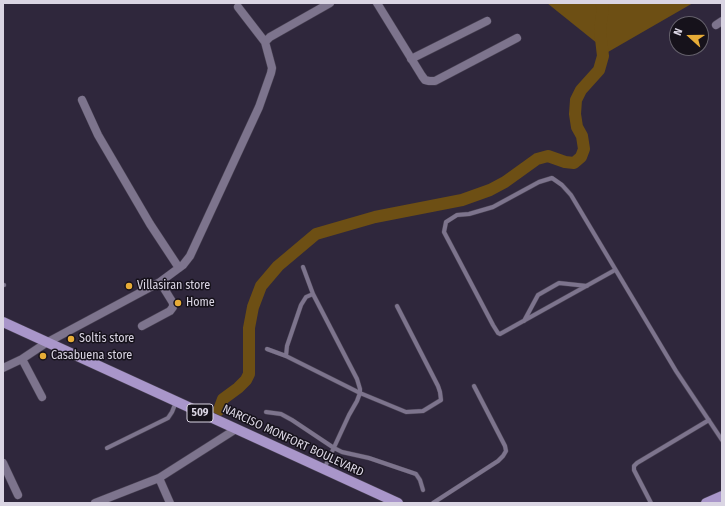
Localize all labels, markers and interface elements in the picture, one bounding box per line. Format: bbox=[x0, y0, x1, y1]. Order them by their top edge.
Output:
north arrow bbox=[669, 16, 709, 56]
text: N bbox=[671, 26, 686, 37]
place label: Villasiran store bbox=[137, 279, 210, 293]
marker: Villasiran store bbox=[124, 281, 134, 291]
place label: Home bbox=[186, 296, 215, 310]
marker: Home bbox=[173, 298, 183, 308]
place label: Soltis store bbox=[79, 332, 134, 346]
marker: Soltis store bbox=[66, 334, 76, 344]
place label: Casabuena store bbox=[51, 349, 132, 363]
marker: Casabuena store bbox=[38, 351, 48, 361]
street label: NARCISO MONFORT BOULEVARD bbox=[220, 402, 366, 480]
road number: 509 bbox=[187, 404, 213, 422]

